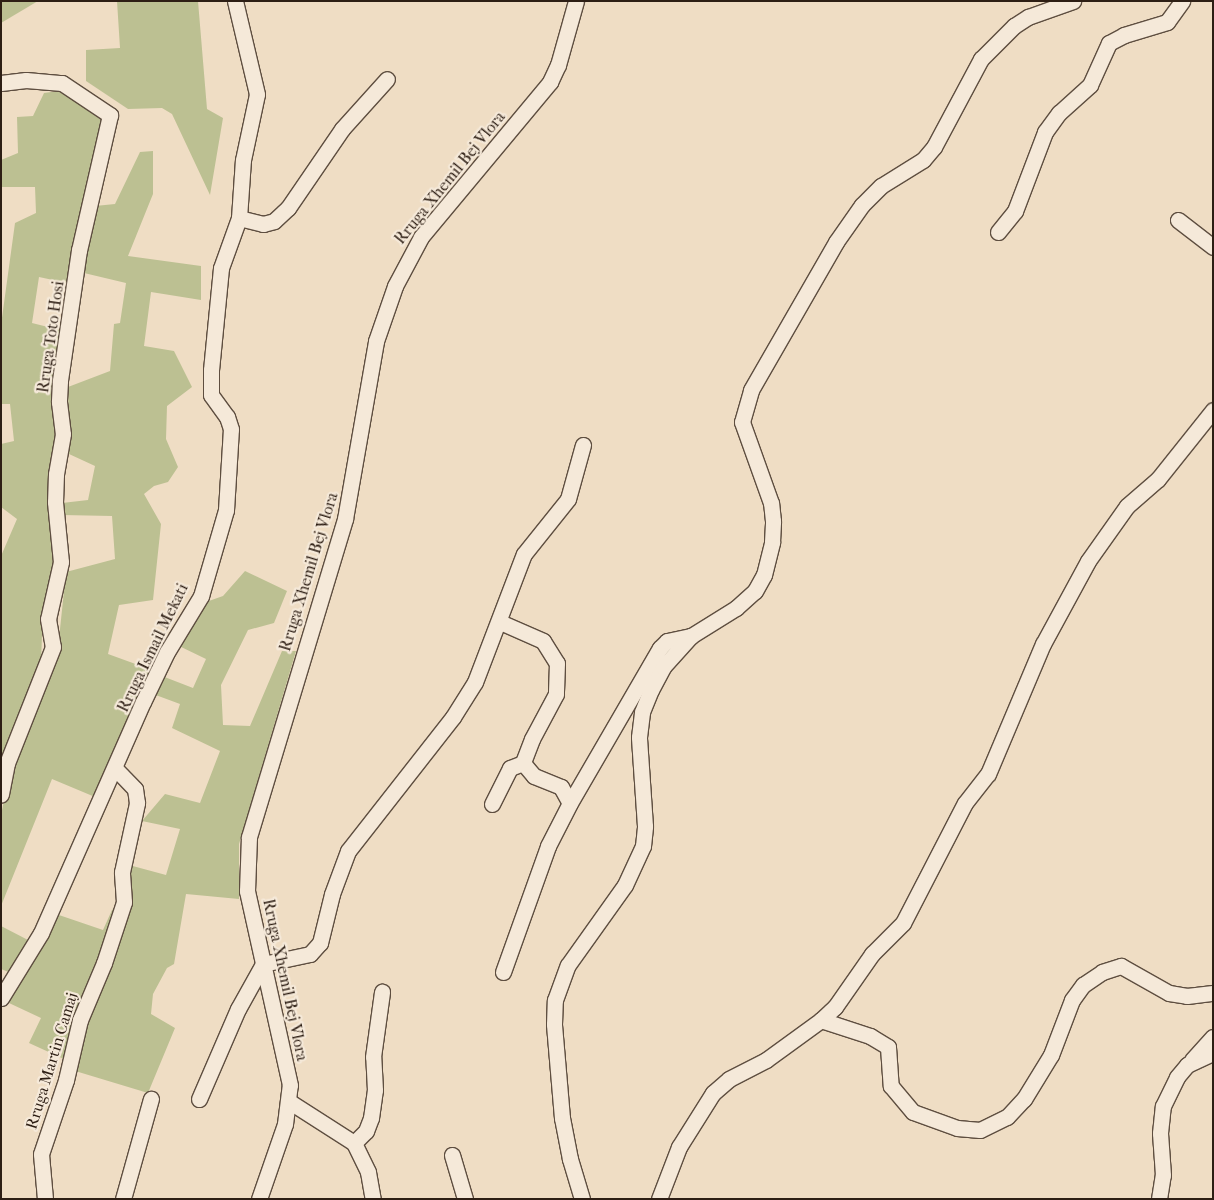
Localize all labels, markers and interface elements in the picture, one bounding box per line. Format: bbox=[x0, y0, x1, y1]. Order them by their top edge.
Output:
street label: Rruga Xhemil Bej Vlora bbox=[391, 108, 509, 248]
street label: Rruga Toto Hosi bbox=[34, 280, 68, 394]
street label: Rruga Xhemil Bej Vlora bbox=[276, 490, 342, 654]
street label: Rruga Ismail Mekati bbox=[114, 581, 192, 715]
street label: Rruga Xhemil Bej Vlora bbox=[258, 897, 312, 1063]
street label: Rruga Martin Camaj bbox=[22, 990, 82, 1132]

